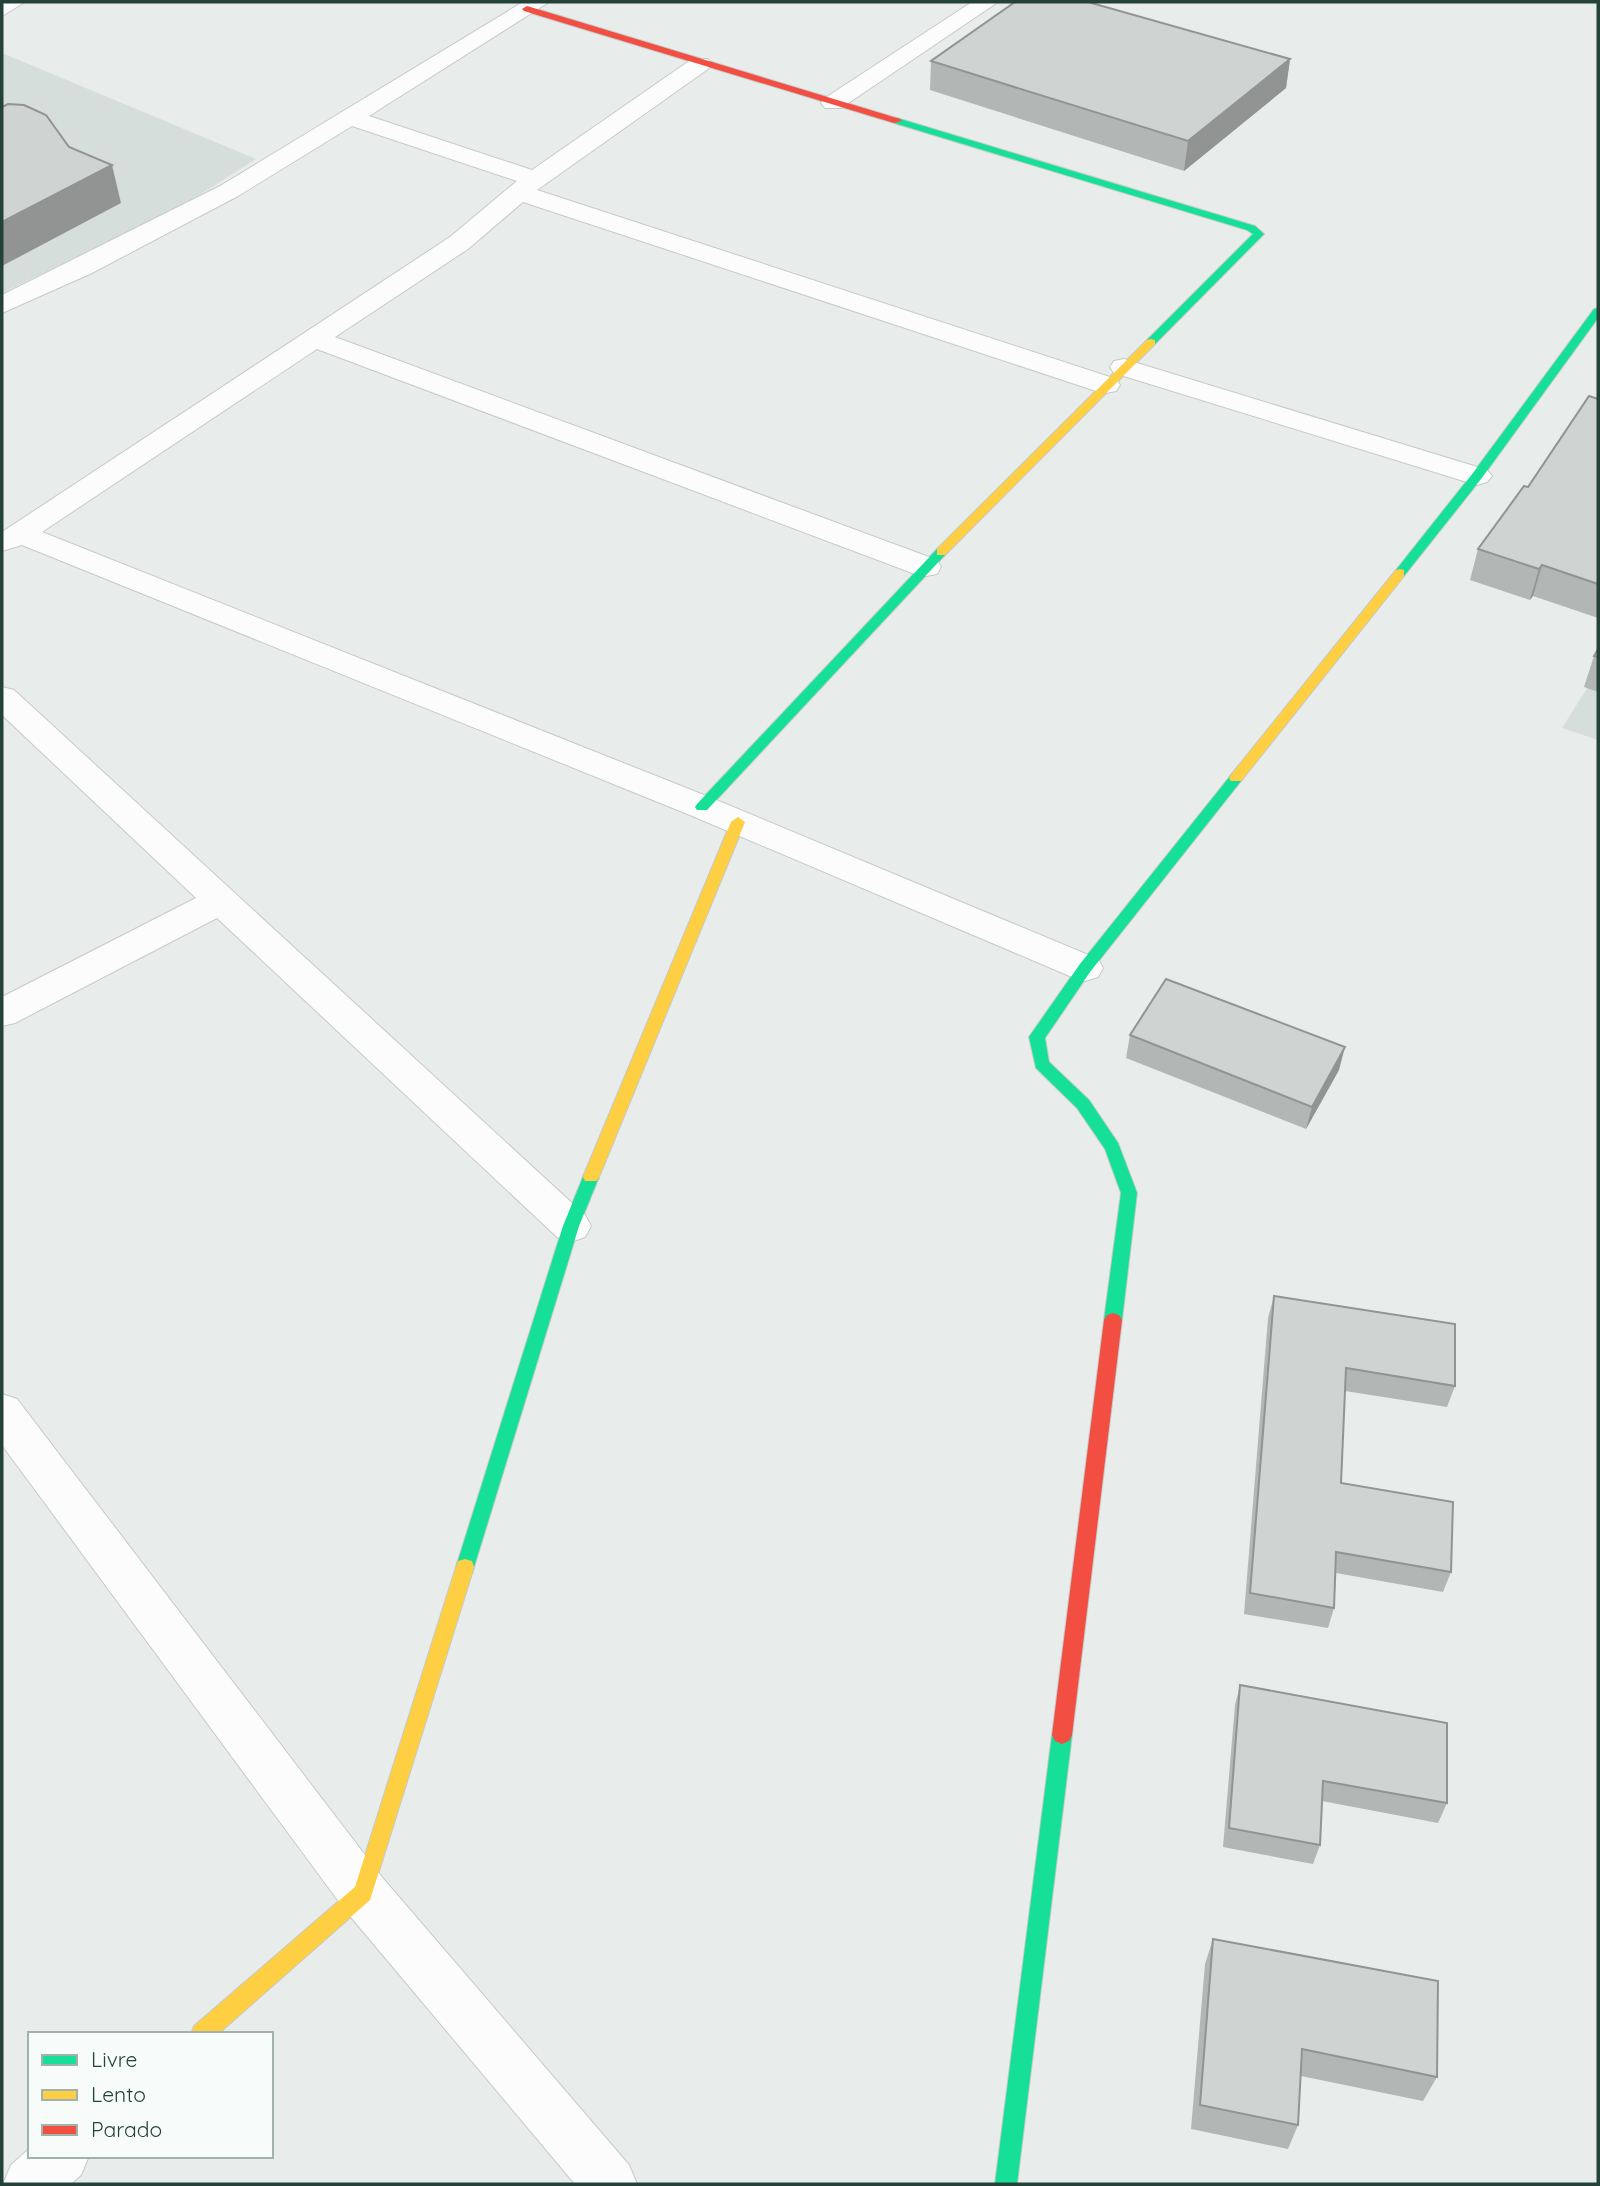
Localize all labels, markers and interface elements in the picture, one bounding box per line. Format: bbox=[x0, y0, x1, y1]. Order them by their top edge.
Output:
legend bbox=[28, 2032, 273, 2158]
text: Livre bbox=[91, 2046, 137, 2072]
text: Lento bbox=[91, 2081, 146, 2107]
text: Parado bbox=[91, 2116, 162, 2142]

